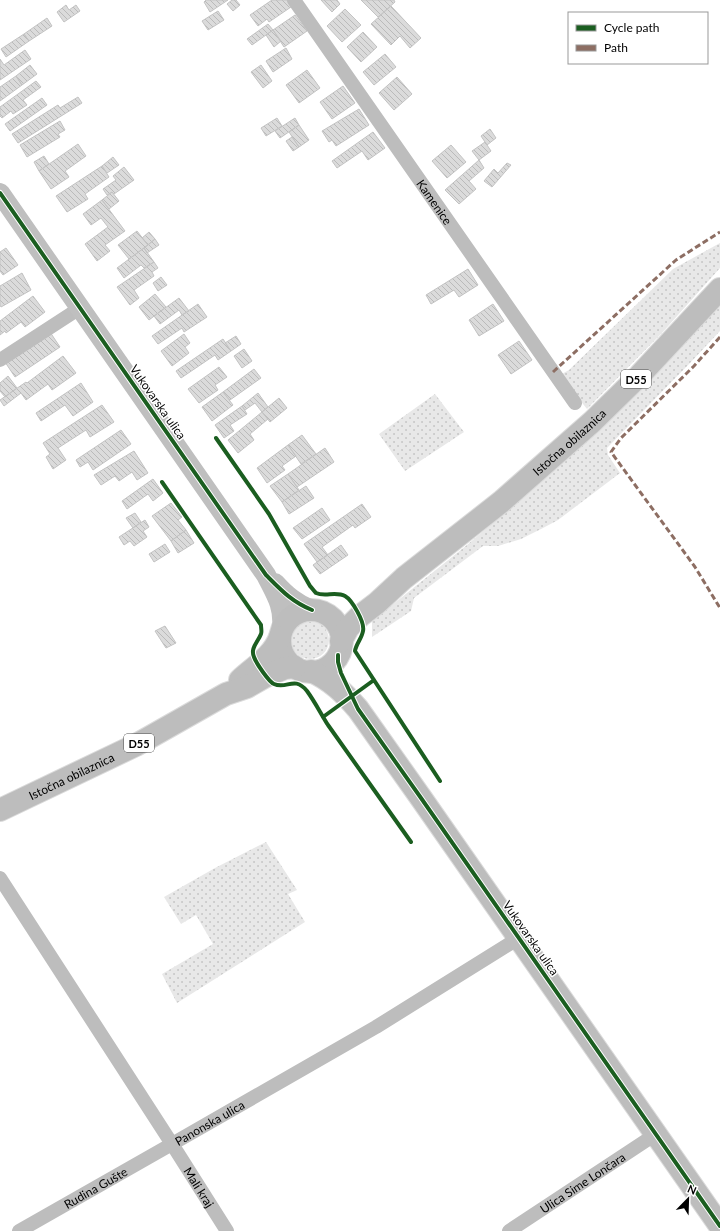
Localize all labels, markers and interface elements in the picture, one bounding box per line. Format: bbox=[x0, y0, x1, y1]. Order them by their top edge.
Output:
legend bbox=[568, 12, 708, 64]
text: Cycle path bbox=[604, 20, 659, 35]
text: Path bbox=[604, 40, 628, 55]
street label: Kamenice bbox=[414, 176, 456, 227]
street label: Vukovarska ulica bbox=[127, 362, 189, 442]
road number: D55 bbox=[621, 370, 651, 388]
street label: Istočna obilaznica bbox=[529, 405, 609, 478]
road number: D55 bbox=[124, 734, 154, 752]
street label: Istočna obilaznica bbox=[26, 749, 116, 803]
street label: Vukovarska ulica bbox=[500, 898, 562, 978]
street label: Panonska ulica bbox=[172, 1097, 247, 1148]
street label: Ulica Sime Lončara bbox=[537, 1149, 628, 1216]
street label: Rudina Gušte bbox=[61, 1164, 130, 1211]
street label: Mali kraj bbox=[181, 1164, 218, 1210]
north arrow bbox=[668, 1179, 708, 1219]
text: N bbox=[686, 1182, 699, 1197]

